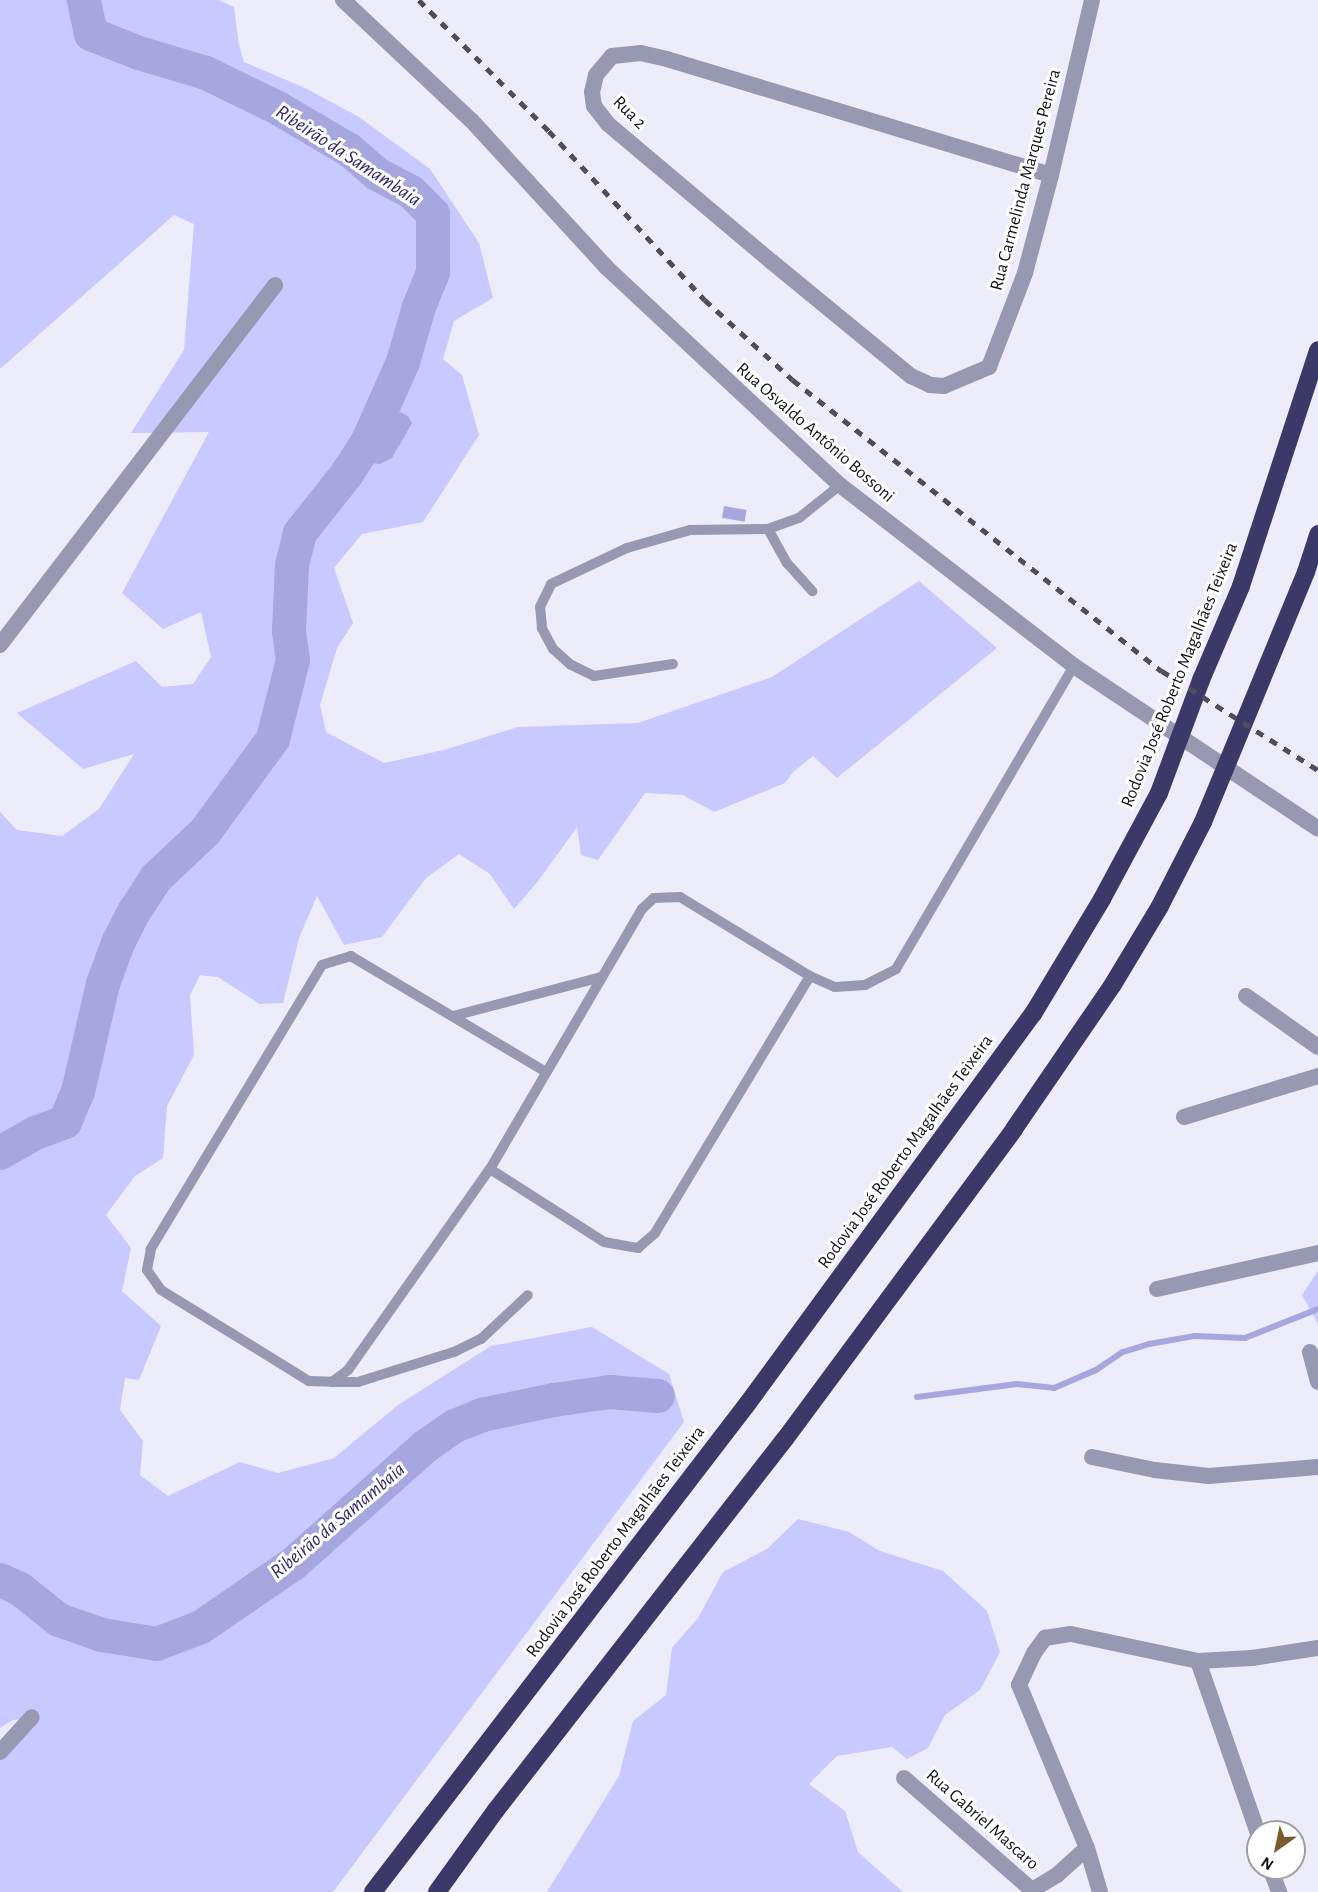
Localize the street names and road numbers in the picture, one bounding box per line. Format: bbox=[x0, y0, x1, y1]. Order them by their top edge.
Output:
street label: Rua Carmelinda Marques Pereira bbox=[986, 67, 1066, 293]
street label: Rua 2 bbox=[608, 92, 650, 134]
street label: Rua Osvaldo Antônio Bossoni bbox=[732, 358, 898, 508]
street label: Rodovia José Roberto Magalhães Teixeira bbox=[1117, 539, 1243, 811]
street label: Rodovia José Roberto Magalhães Teixeira bbox=[814, 1031, 998, 1273]
street label: Rodovia José Roberto Magalhães Teixeira bbox=[522, 1422, 710, 1662]
street label: Rua Gabriel Mascaro bbox=[921, 1765, 1043, 1875]

